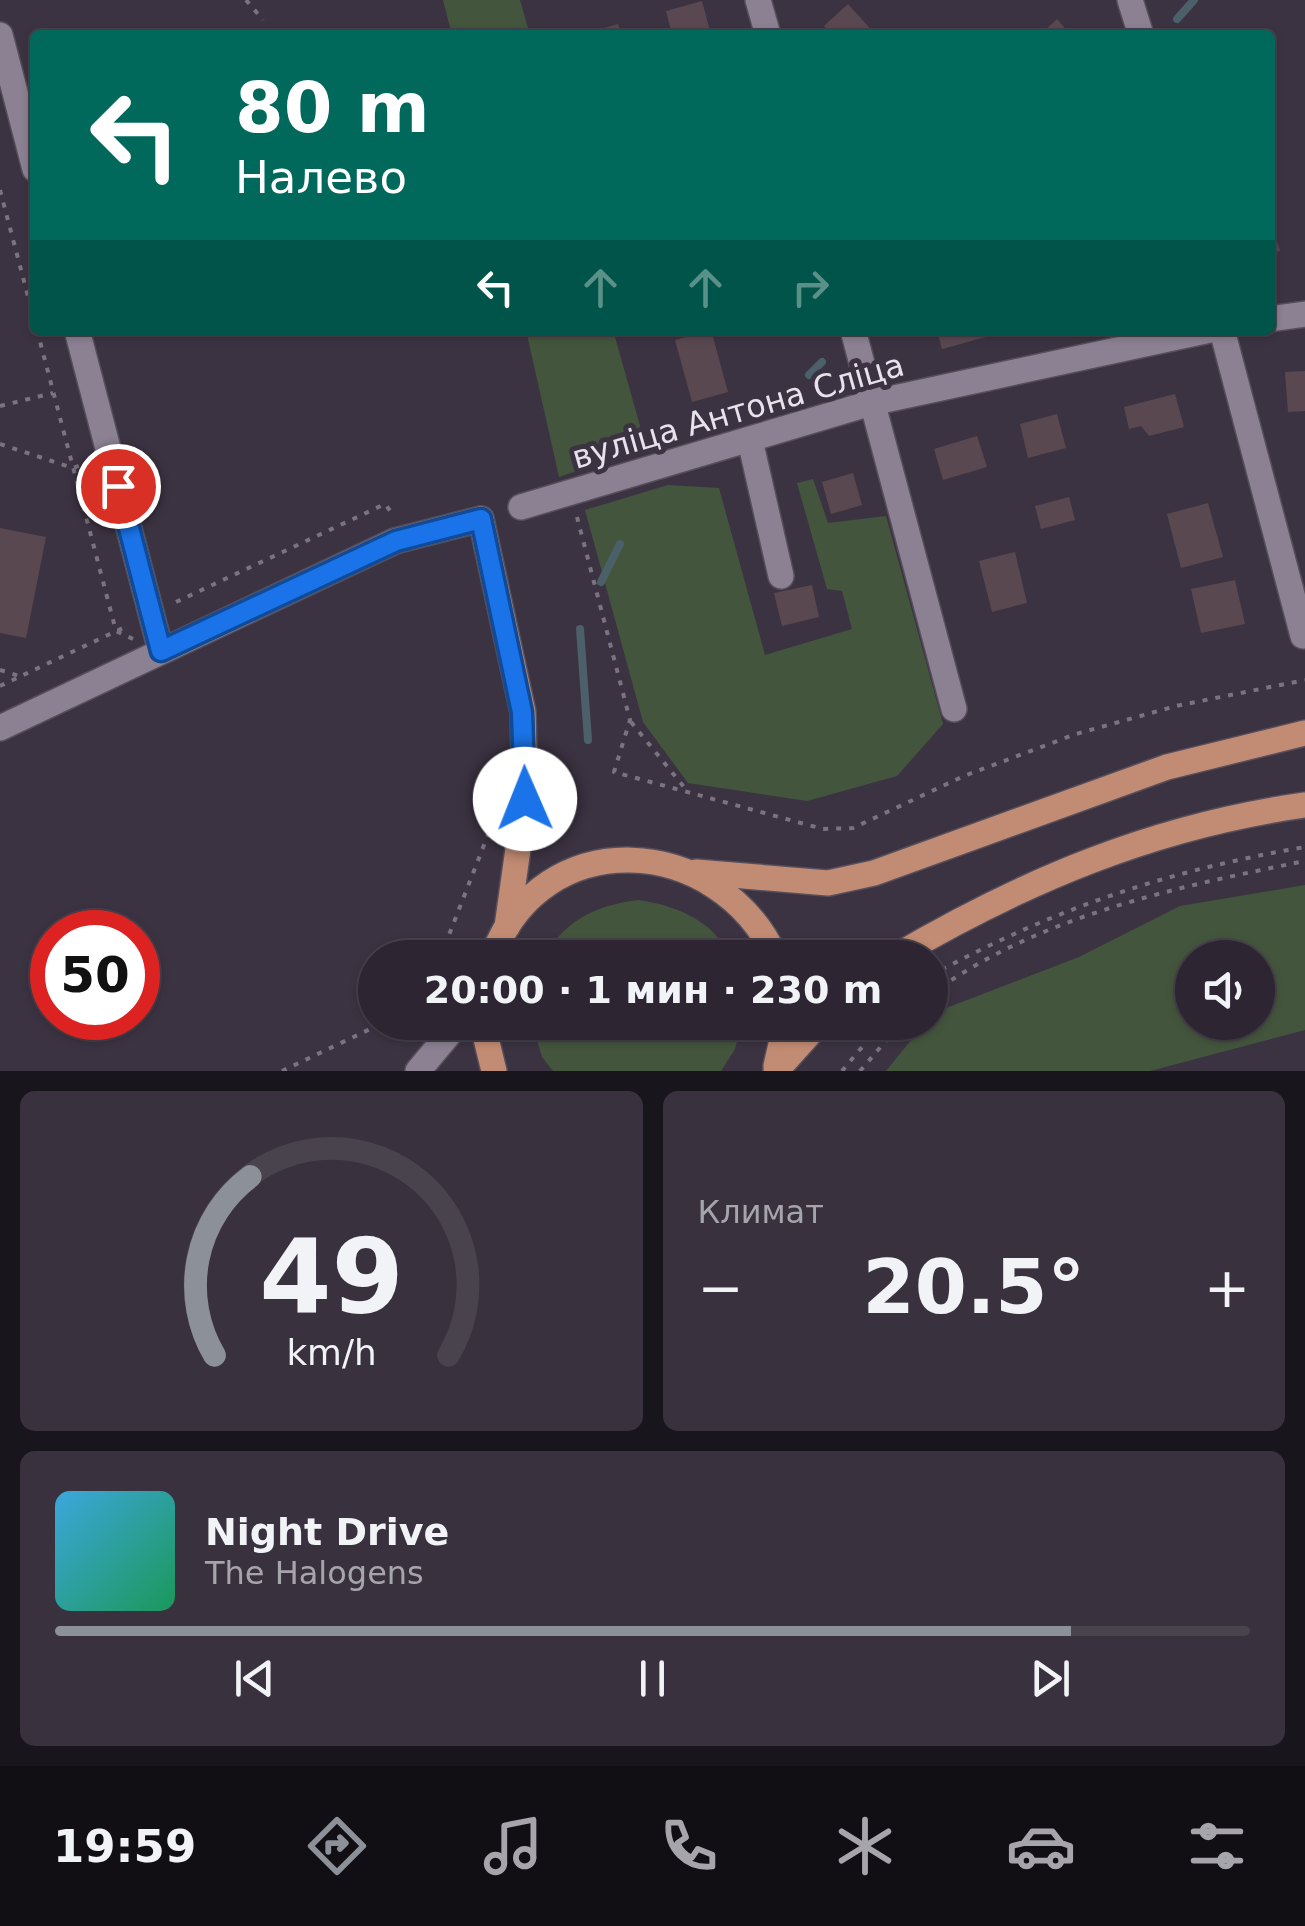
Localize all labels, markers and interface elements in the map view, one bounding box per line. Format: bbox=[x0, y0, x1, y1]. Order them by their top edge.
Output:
text: 80 m bbox=[235, 67, 430, 149]
icon: left bbox=[70, 70, 200, 200]
text: Налево bbox=[235, 151, 407, 204]
icon: left bbox=[468, 260, 523, 315]
icon: ahead bbox=[573, 260, 628, 315]
icon: ahead bbox=[678, 260, 733, 315]
icon: right bbox=[783, 260, 838, 315]
street label: вуліца Антона Сліца bbox=[568, 345, 908, 477]
pin bbox=[76, 444, 161, 529]
icon: arrive bbox=[91, 459, 146, 514]
position arrow bbox=[473, 747, 577, 851]
speed limit sign: 50 bbox=[30, 910, 160, 1040]
map controls bbox=[1175, 940, 1275, 1040]
button: sound bbox=[1175, 940, 1275, 1040]
text: 20:00 · 1 мин · 230 m bbox=[424, 968, 882, 1012]
text: Климат bbox=[698, 1193, 824, 1231]
text: 49 bbox=[259, 1216, 404, 1338]
text: 20.5° bbox=[862, 1243, 1085, 1331]
text: − bbox=[698, 1256, 744, 1320]
text: + bbox=[1204, 1256, 1250, 1320]
text: km/h bbox=[286, 1332, 376, 1373]
text: Night Drive bbox=[205, 1510, 449, 1554]
text: The Halogens bbox=[205, 1554, 424, 1592]
icon: previous bbox=[227, 1651, 282, 1706]
icon: pause bbox=[625, 1651, 680, 1706]
icon: next bbox=[1023, 1651, 1078, 1706]
icon: directions bbox=[302, 1811, 372, 1881]
icon: music bbox=[478, 1811, 548, 1881]
icon: phone bbox=[654, 1811, 724, 1881]
icon: climate bbox=[830, 1811, 900, 1881]
icon: car bbox=[1006, 1811, 1076, 1881]
icon: filters bbox=[1182, 1811, 1252, 1881]
text: 19:59 bbox=[53, 1820, 196, 1873]

